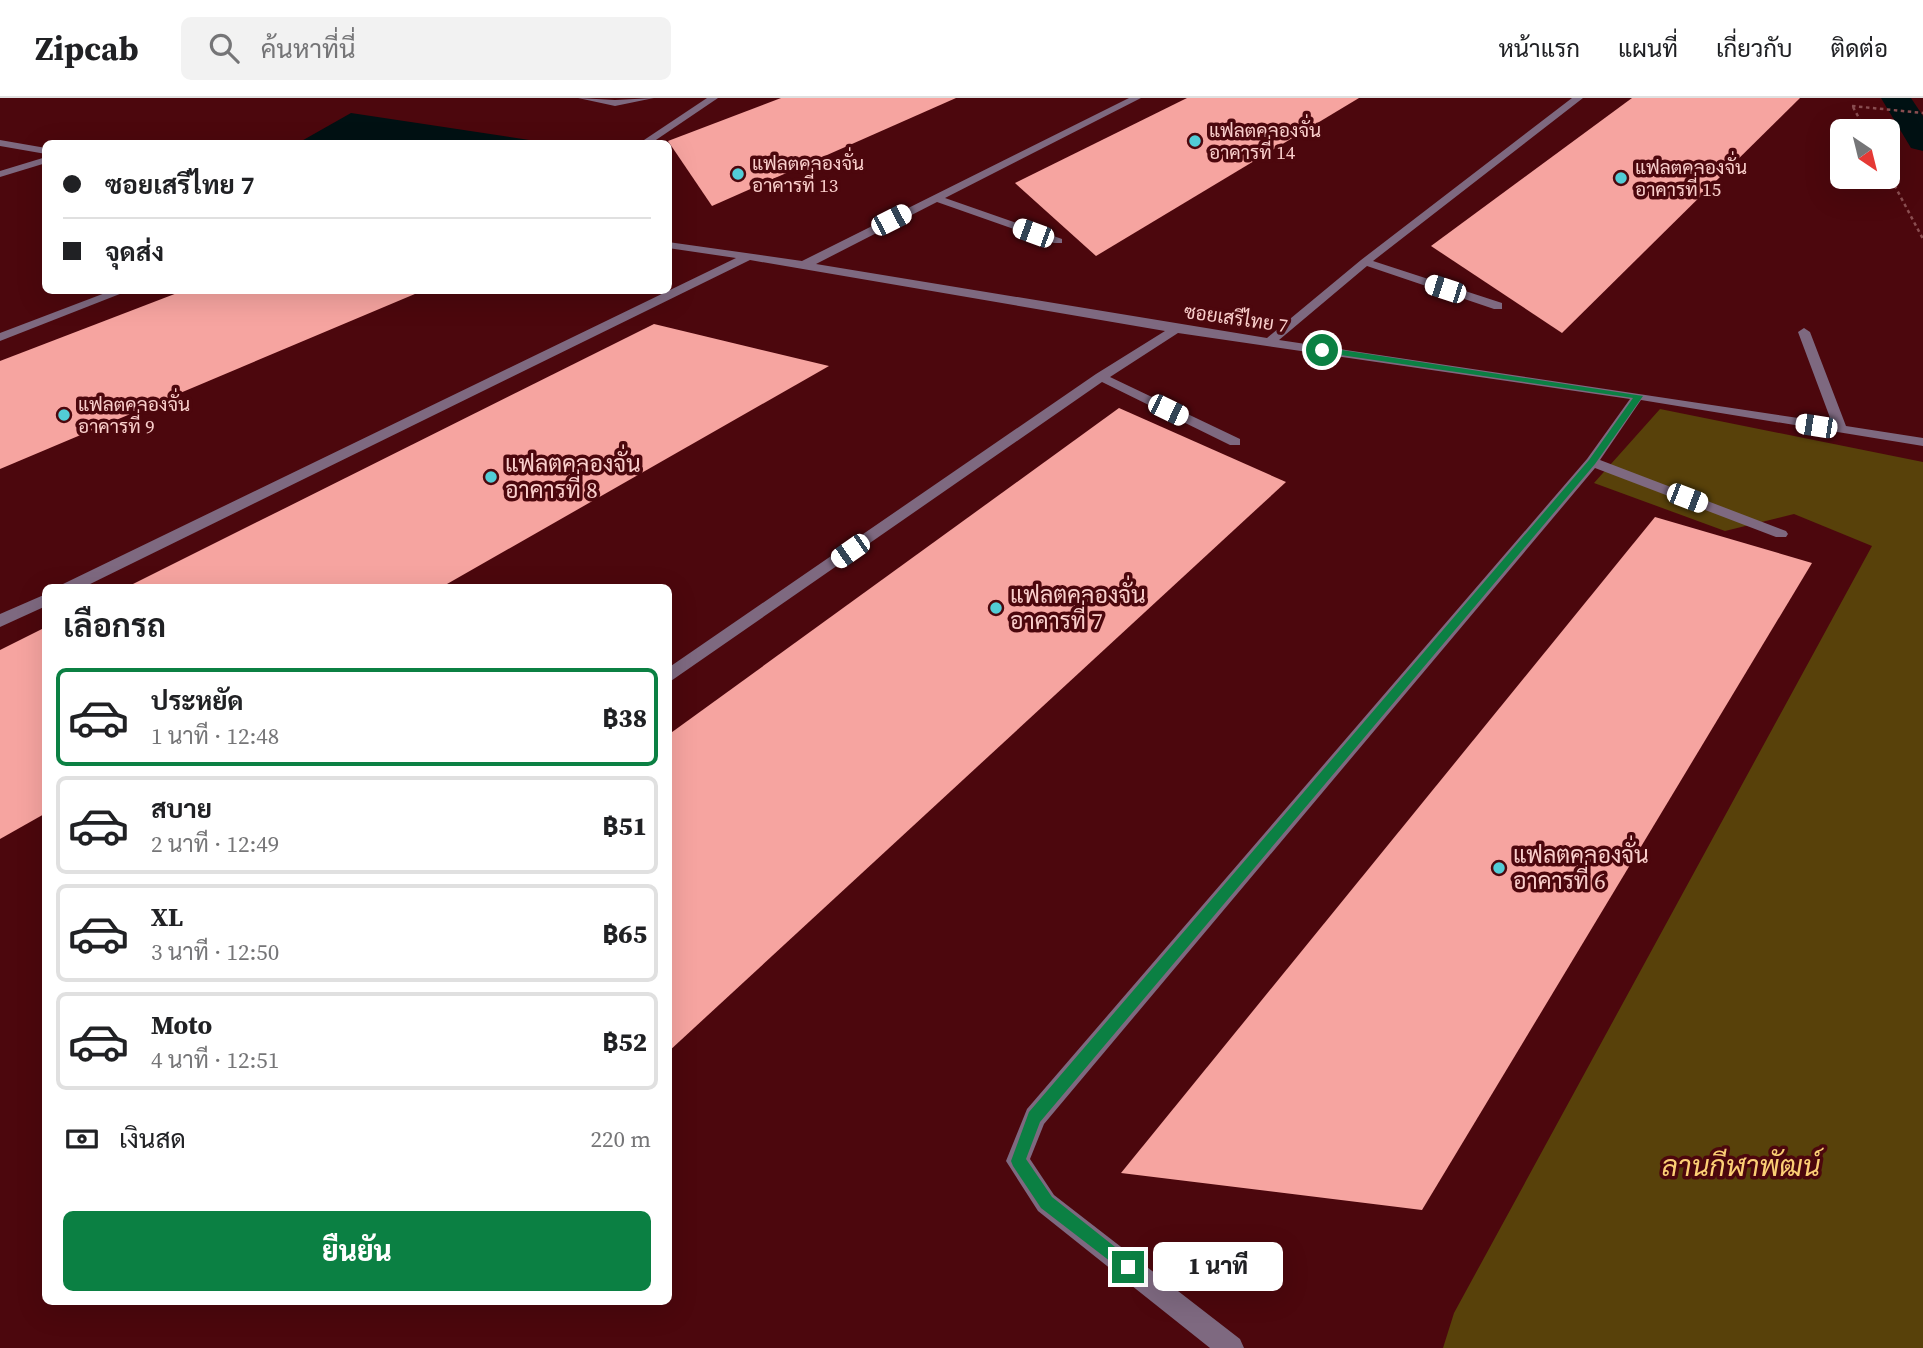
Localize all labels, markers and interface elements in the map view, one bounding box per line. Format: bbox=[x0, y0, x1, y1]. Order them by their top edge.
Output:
search box bbox=[181, 17, 671, 80]
text: Zipcab bbox=[35, 26, 139, 71]
icon: search bbox=[205, 29, 243, 67]
text: ค้นหาที่นี่ bbox=[261, 31, 356, 67]
text: หน้าแรก bbox=[1499, 32, 1580, 65]
text: แผนที่ bbox=[1618, 32, 1678, 65]
text: เกี่ยวกับ bbox=[1716, 32, 1793, 65]
text: ติดต่อ bbox=[1831, 32, 1888, 65]
place label: แฟลตคลองจั่น อาคารที่ 14 bbox=[1209, 114, 1321, 165]
north arrow bbox=[1830, 119, 1900, 189]
map controls bbox=[1830, 119, 1900, 189]
marker: แฟลตคลองจั่น อาคารที่ 14 bbox=[1187, 133, 1203, 149]
place label: แฟลตคลองจั่น อาคารที่ 13 bbox=[752, 147, 864, 198]
place label: แฟลตคลองจั่น อาคารที่ 15 bbox=[1635, 151, 1747, 202]
marker: แฟลตคลองจั่น อาคารที่ 13 bbox=[730, 166, 746, 182]
text: ซอยเสรีไทย 7 bbox=[105, 167, 254, 203]
marker: แฟลตคลองจั่น อาคารที่ 15 bbox=[1613, 170, 1629, 186]
car bbox=[868, 201, 915, 239]
car bbox=[1010, 216, 1057, 250]
text: จุดส่ง bbox=[105, 234, 164, 270]
car bbox=[1422, 273, 1469, 305]
street label: ซอยเสรีไทย 7 bbox=[1182, 298, 1290, 338]
route start bbox=[1306, 334, 1338, 366]
place label: แฟลตคลองจั่น อาคารที่ 9 bbox=[78, 388, 190, 439]
car bbox=[1145, 391, 1192, 429]
marker: แฟลตคลองจั่น อาคารที่ 9 bbox=[56, 407, 72, 423]
car bbox=[1794, 412, 1839, 440]
place label: แฟลตคลองจั่น อาคารที่ 8 bbox=[505, 444, 641, 506]
marker: แฟลตคลองจั่น อาคารที่ 8 bbox=[483, 469, 499, 485]
car bbox=[1664, 481, 1711, 515]
car bbox=[827, 530, 874, 572]
place label: แฟลตคลองจั่น อาคารที่ 7 bbox=[1010, 575, 1146, 637]
marker: แฟลตคลองจั่น อาคารที่ 7 bbox=[988, 600, 1004, 616]
text: เลือกรถ bbox=[63, 604, 166, 648]
text: ประหยัด bbox=[151, 683, 244, 719]
icon: car bbox=[67, 686, 130, 749]
text: ฿38 bbox=[603, 700, 647, 736]
text: 1 นาที · 12:48 bbox=[151, 720, 279, 752]
text: สบาย bbox=[151, 791, 212, 827]
icon: car bbox=[67, 794, 130, 857]
text: ฿51 bbox=[603, 808, 647, 844]
text: 2 นาที · 12:49 bbox=[151, 828, 279, 860]
place label: แฟลตคลองจั่น อาคารที่ 6 bbox=[1513, 835, 1649, 897]
marker: แฟลตคลองจั่น อาคารที่ 6 bbox=[1491, 860, 1507, 876]
text: XL bbox=[151, 899, 183, 935]
icon: car bbox=[67, 902, 130, 965]
text: ฿65 bbox=[603, 916, 647, 952]
text: 3 นาที · 12:50 bbox=[151, 936, 279, 968]
text: Moto bbox=[151, 1007, 212, 1043]
icon: car bbox=[67, 1010, 130, 1073]
text: ฿52 bbox=[603, 1024, 647, 1060]
text: 4 นาที · 12:51 bbox=[151, 1044, 279, 1076]
icon: cash bbox=[63, 1120, 101, 1158]
text: เงินสด bbox=[119, 1121, 186, 1157]
text: 220 m bbox=[590, 1123, 651, 1155]
park label: ลานกีฬาพัฒน์ bbox=[1662, 1147, 1824, 1185]
button: ยืนยัน bbox=[63, 1211, 651, 1291]
callout: 1 นาที bbox=[1152, 1242, 1282, 1292]
text: 1 นาที bbox=[1188, 1250, 1248, 1282]
route end bbox=[1112, 1251, 1144, 1283]

